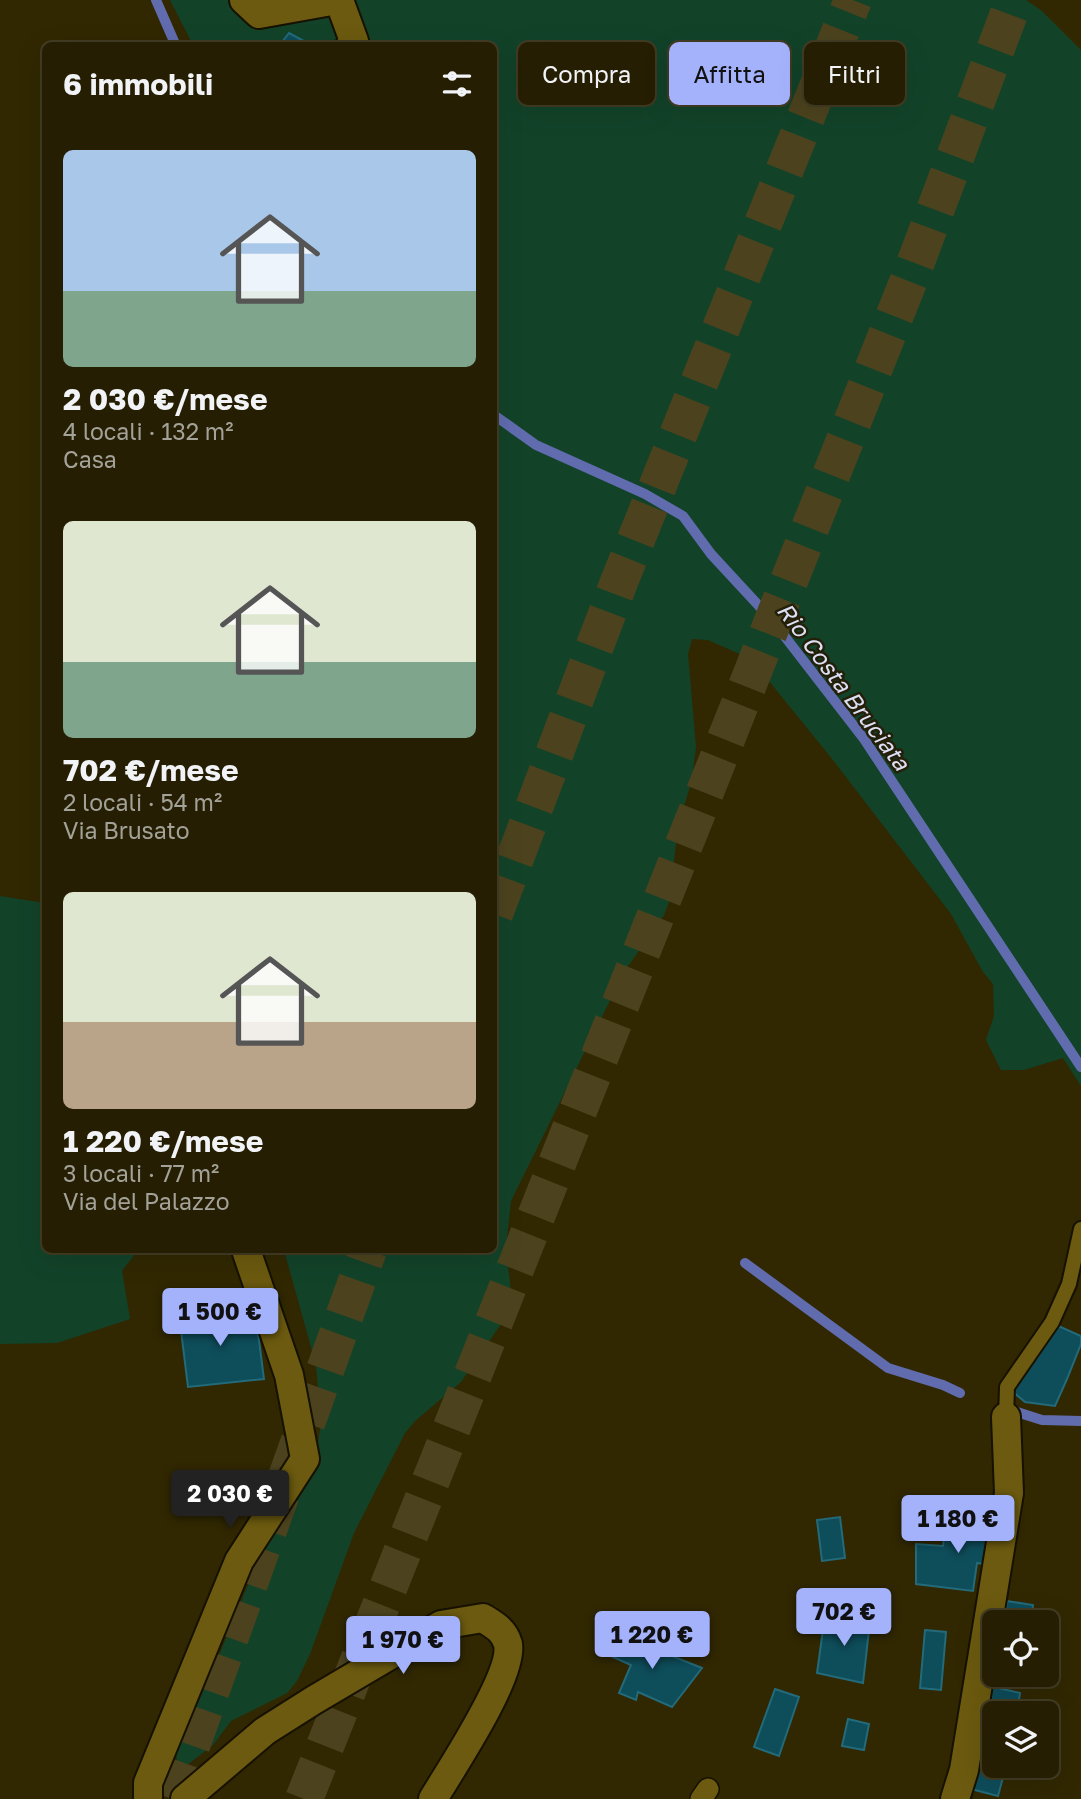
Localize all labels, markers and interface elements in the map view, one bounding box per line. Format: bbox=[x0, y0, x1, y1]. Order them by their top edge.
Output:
chip: Compra bbox=[518, 42, 655, 105]
chip: Affitta bbox=[669, 42, 790, 105]
chip: Filtri bbox=[804, 42, 905, 105]
icon: filters bbox=[438, 65, 476, 103]
text: 6 immobili bbox=[63, 66, 213, 102]
icon: home bbox=[207, 196, 333, 322]
text: 2 030 €/mese bbox=[63, 381, 268, 417]
text: 4 locali · 132 m² bbox=[63, 417, 234, 445]
text: Casa bbox=[63, 445, 117, 473]
icon: home bbox=[207, 567, 333, 693]
water label: Rio Costa Bruciata bbox=[772, 597, 917, 776]
text: 702 €/mese bbox=[63, 752, 239, 788]
text: 2 locali · 54 m² bbox=[63, 788, 222, 816]
text: Via Brusato bbox=[63, 816, 190, 844]
icon: home bbox=[207, 938, 333, 1064]
text: 1 220 €/mese bbox=[63, 1123, 264, 1159]
text: 3 locali · 77 m² bbox=[63, 1159, 219, 1187]
text: Via del Palazzo bbox=[63, 1187, 230, 1215]
pin: 1 500 € bbox=[155, 1288, 285, 1348]
text: 1 500 € bbox=[178, 1297, 262, 1325]
pin: 2 030 € bbox=[165, 1470, 295, 1530]
text: 2 030 € bbox=[187, 1479, 273, 1507]
pin: 1 180 € bbox=[893, 1496, 1023, 1555]
text: 1 180 € bbox=[917, 1504, 999, 1532]
pin: 702 € bbox=[795, 1588, 893, 1648]
text: 702 € bbox=[812, 1597, 876, 1625]
map controls bbox=[982, 1610, 1059, 1778]
button: locate bbox=[982, 1610, 1059, 1687]
pin: 1 220 € bbox=[587, 1612, 717, 1671]
pin: 1 970 € bbox=[338, 1616, 468, 1676]
text: 1 220 € bbox=[611, 1620, 693, 1648]
text: 1 970 € bbox=[362, 1625, 444, 1653]
button: layers bbox=[982, 1701, 1059, 1778]

